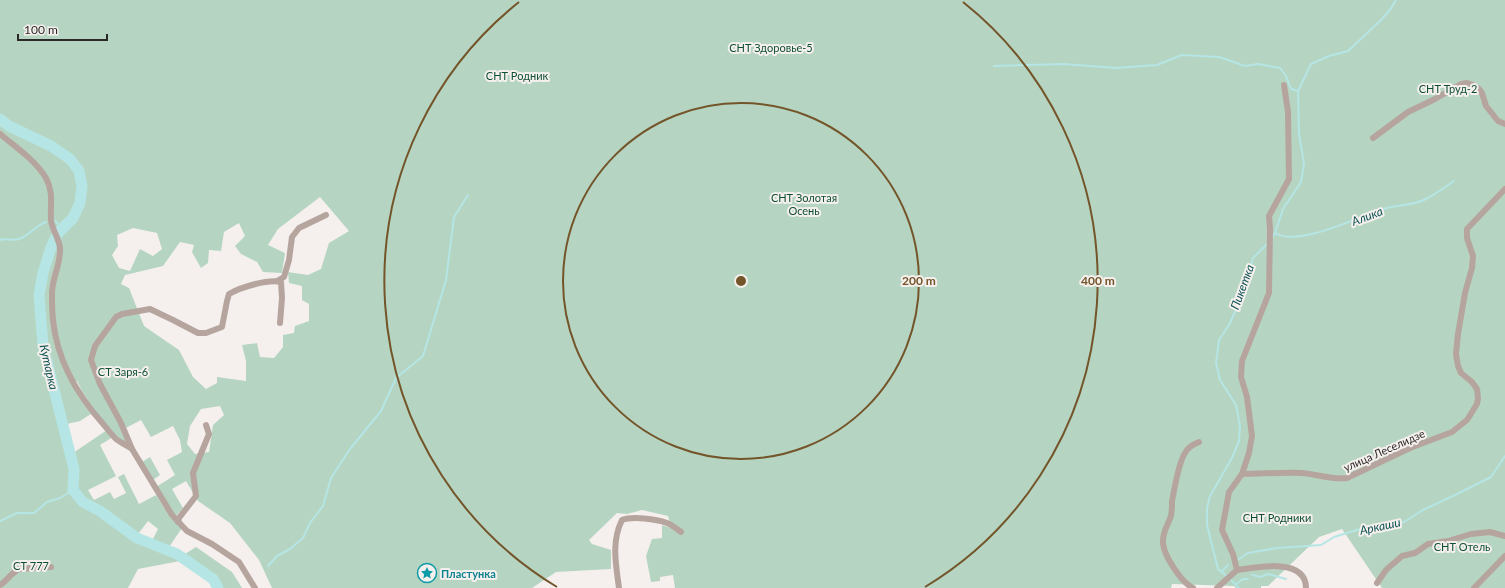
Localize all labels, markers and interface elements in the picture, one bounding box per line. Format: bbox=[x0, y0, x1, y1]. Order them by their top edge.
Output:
scale bar bbox=[18, 16, 107, 42]
text: 100 m bbox=[24, 22, 58, 37]
park label: СНТ Здоровье-5 bbox=[729, 41, 813, 54]
park label: СНТ Родник bbox=[486, 69, 549, 82]
park label: СНТ Труд-2 bbox=[1419, 82, 1477, 95]
park label: СНТ Золотая Осень bbox=[771, 191, 837, 217]
water label: Алика bbox=[1348, 203, 1385, 229]
water label: Пикетка bbox=[1227, 262, 1257, 312]
text: 200 m bbox=[902, 273, 936, 288]
text: 400 m bbox=[1081, 273, 1115, 288]
centre of rings bbox=[734, 274, 748, 288]
water label: Кутарка bbox=[36, 343, 62, 391]
park label: СТ Заря-6 bbox=[98, 365, 148, 378]
street label: улица Леселидзе bbox=[1341, 426, 1427, 474]
park label: СНТ Родники bbox=[1243, 511, 1311, 524]
water label: Аркаши bbox=[1357, 514, 1402, 538]
park label: СНТ Отель bbox=[1434, 540, 1490, 553]
park label: СТ 777 bbox=[13, 559, 49, 572]
place icon: Пластунка bbox=[416, 562, 438, 584]
place label: Пластунка bbox=[441, 567, 496, 580]

